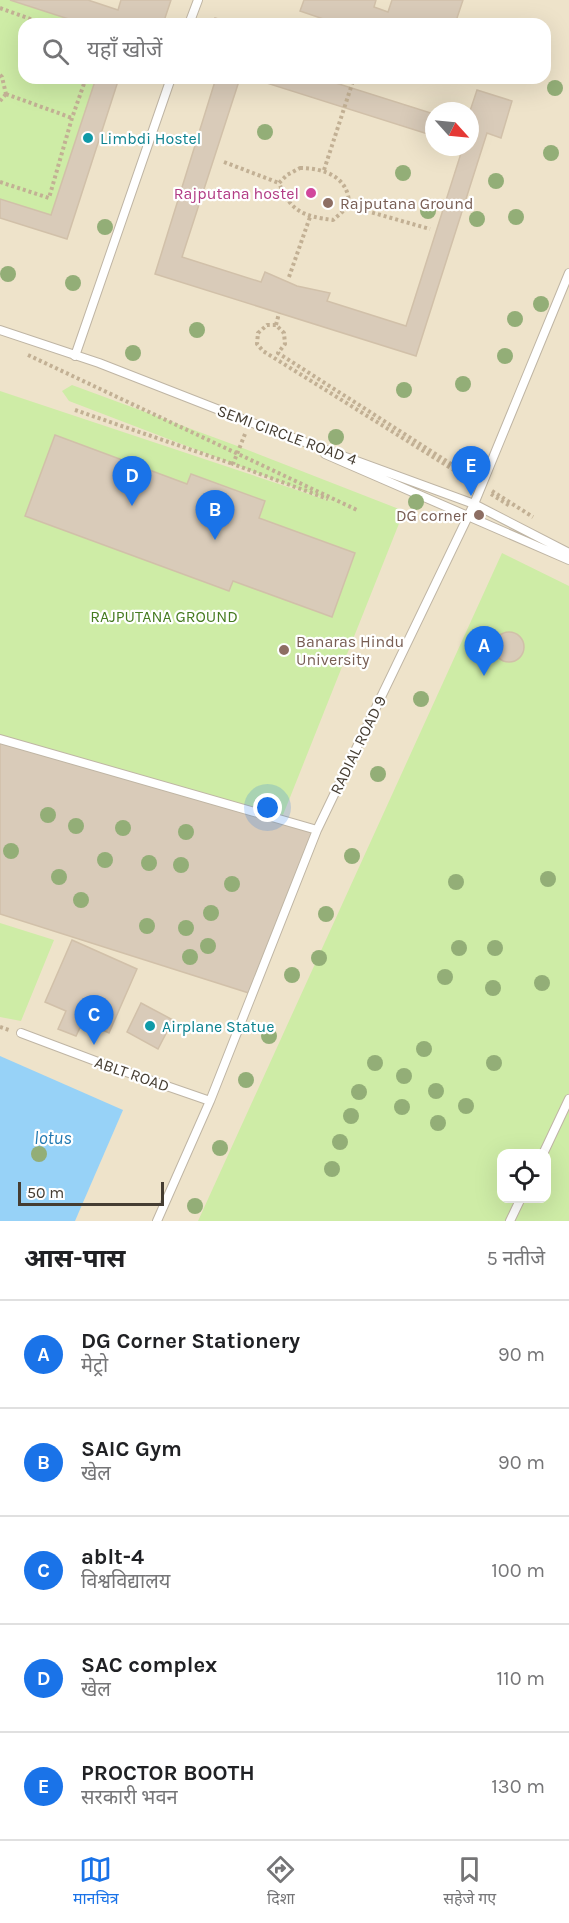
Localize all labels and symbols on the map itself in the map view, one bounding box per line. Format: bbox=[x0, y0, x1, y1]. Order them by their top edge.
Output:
north arrow bbox=[425, 102, 479, 156]
place label: Limbdi Hostel bbox=[100, 129, 201, 148]
marker: Limbdi Hostel bbox=[81, 131, 95, 145]
place label: Rajputana hostel bbox=[174, 184, 299, 203]
marker: Rajputana hostel bbox=[304, 186, 318, 200]
place label: Rajputana Ground bbox=[340, 194, 473, 213]
marker: Rajputana Ground bbox=[321, 196, 335, 210]
street label: SEMI CIRCLE ROAD 4 bbox=[215, 401, 360, 469]
pin: E bbox=[452, 446, 490, 496]
pin: D bbox=[112, 456, 152, 506]
pin: B bbox=[196, 490, 234, 540]
place label: DG corner bbox=[396, 506, 467, 525]
marker: DG corner bbox=[472, 508, 486, 522]
park label: RAJPUTANA GROUND bbox=[90, 607, 238, 626]
pin: A bbox=[464, 626, 504, 676]
place label: Banaras Hindu University bbox=[296, 632, 404, 669]
marker: Banaras Hindu University bbox=[277, 643, 291, 657]
street label: RADIAL ROAD 9 bbox=[326, 693, 390, 797]
your location bbox=[253, 793, 282, 822]
pin: C bbox=[74, 996, 113, 1045]
place label: Airplane Statue bbox=[162, 1017, 274, 1036]
marker: Airplane Statue bbox=[143, 1019, 157, 1033]
street label: ABLT ROAD bbox=[92, 1052, 172, 1096]
water label: lotus bbox=[34, 1127, 72, 1149]
scale bar bbox=[18, 1179, 164, 1206]

